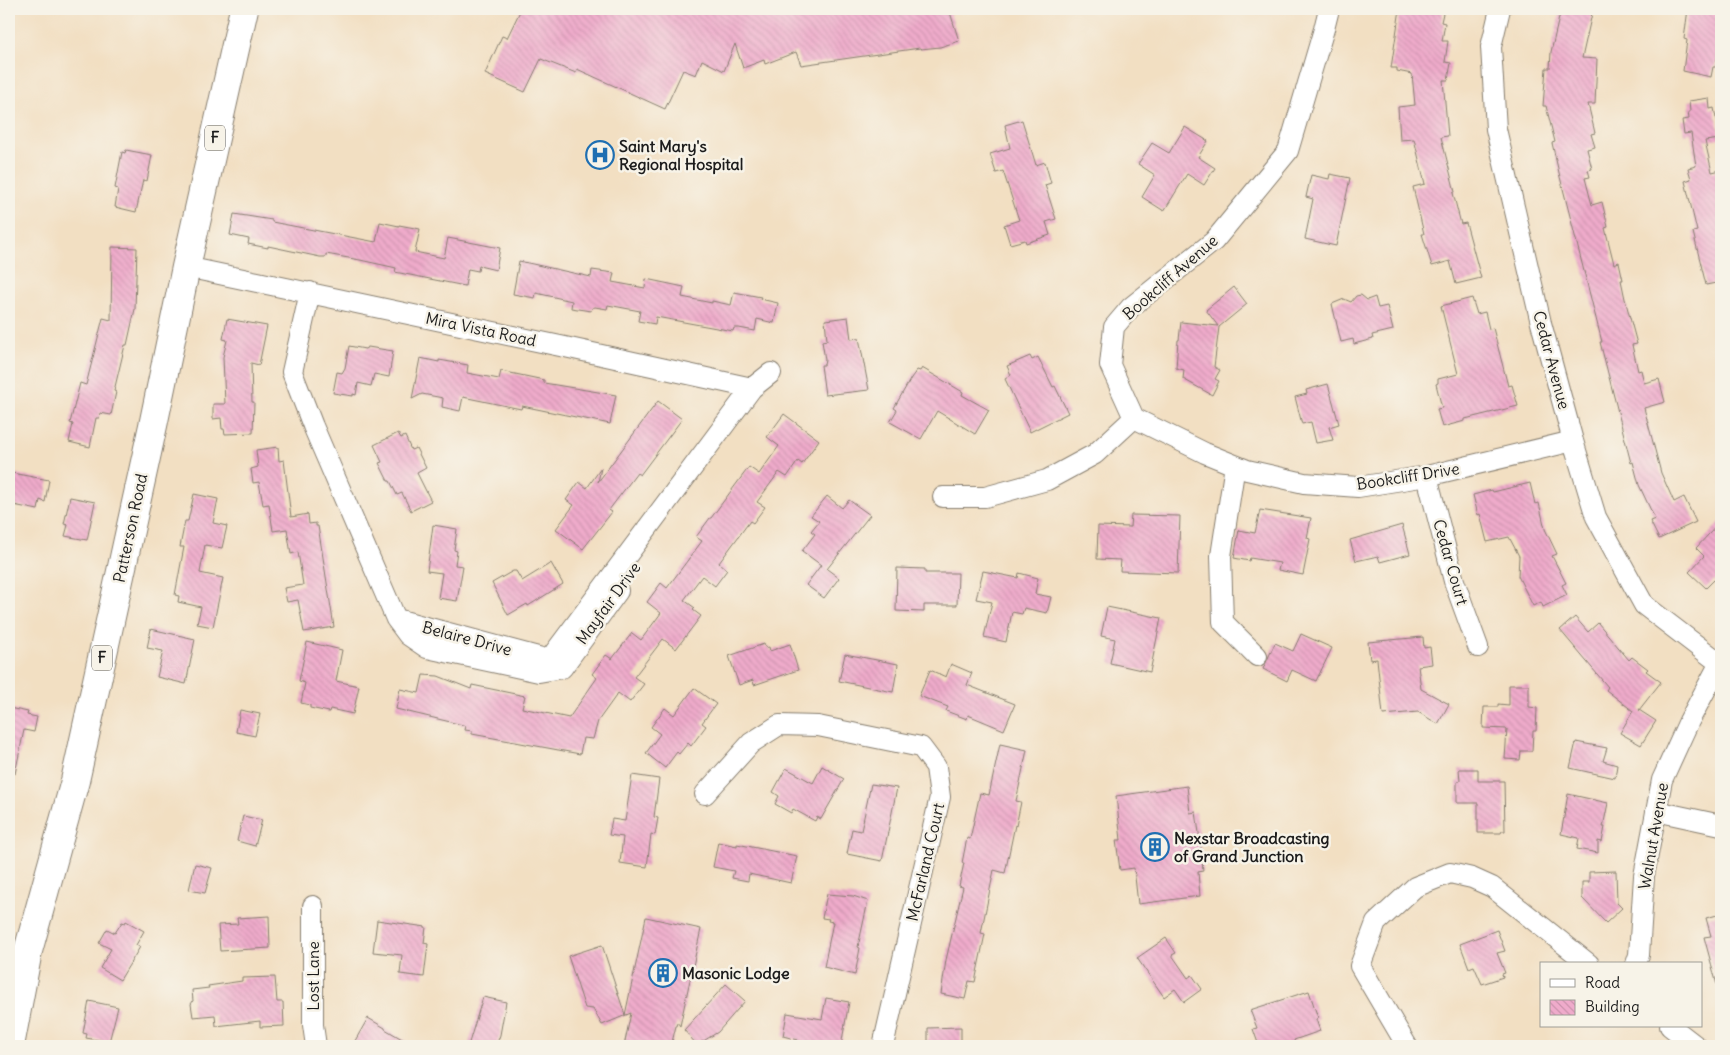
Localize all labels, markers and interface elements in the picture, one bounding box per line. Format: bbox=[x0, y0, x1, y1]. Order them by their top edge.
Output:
road number: F bbox=[205, 126, 225, 150]
place label: Saint Mary's Regional Hospital bbox=[619, 136, 743, 175]
hospital icon: Saint Mary's Regional Hospital bbox=[585, 140, 615, 170]
street label: Bookcliff Avenue bbox=[1118, 230, 1222, 324]
street label: Mira Vista Road bbox=[424, 308, 538, 350]
street label: Cedar Avenue bbox=[1529, 309, 1575, 411]
street label: Bookcliff Drive bbox=[1355, 458, 1461, 494]
street label: Patterson Road bbox=[109, 472, 151, 584]
street label: Cedar Court bbox=[1429, 517, 1473, 608]
street label: Mayfair Drive bbox=[571, 558, 645, 648]
street label: Belaire Drive bbox=[420, 616, 514, 660]
road number: F bbox=[92, 646, 112, 670]
street label: Walnut Avenue bbox=[1634, 781, 1672, 891]
street label: McFarland Court bbox=[902, 800, 948, 923]
place label: Nexstar Broadcasting of Grand Junction bbox=[1174, 828, 1330, 866]
building icon: Nexstar Broadcasting of Grand Junction bbox=[1140, 832, 1170, 862]
street label: Lost Lane bbox=[303, 941, 323, 1011]
building icon: Masonic Lodge bbox=[648, 958, 678, 988]
legend bbox=[1540, 962, 1702, 1028]
place label: Masonic Lodge bbox=[682, 963, 790, 984]
text: Road bbox=[1585, 973, 1620, 992]
text: Building bbox=[1585, 997, 1640, 1016]

